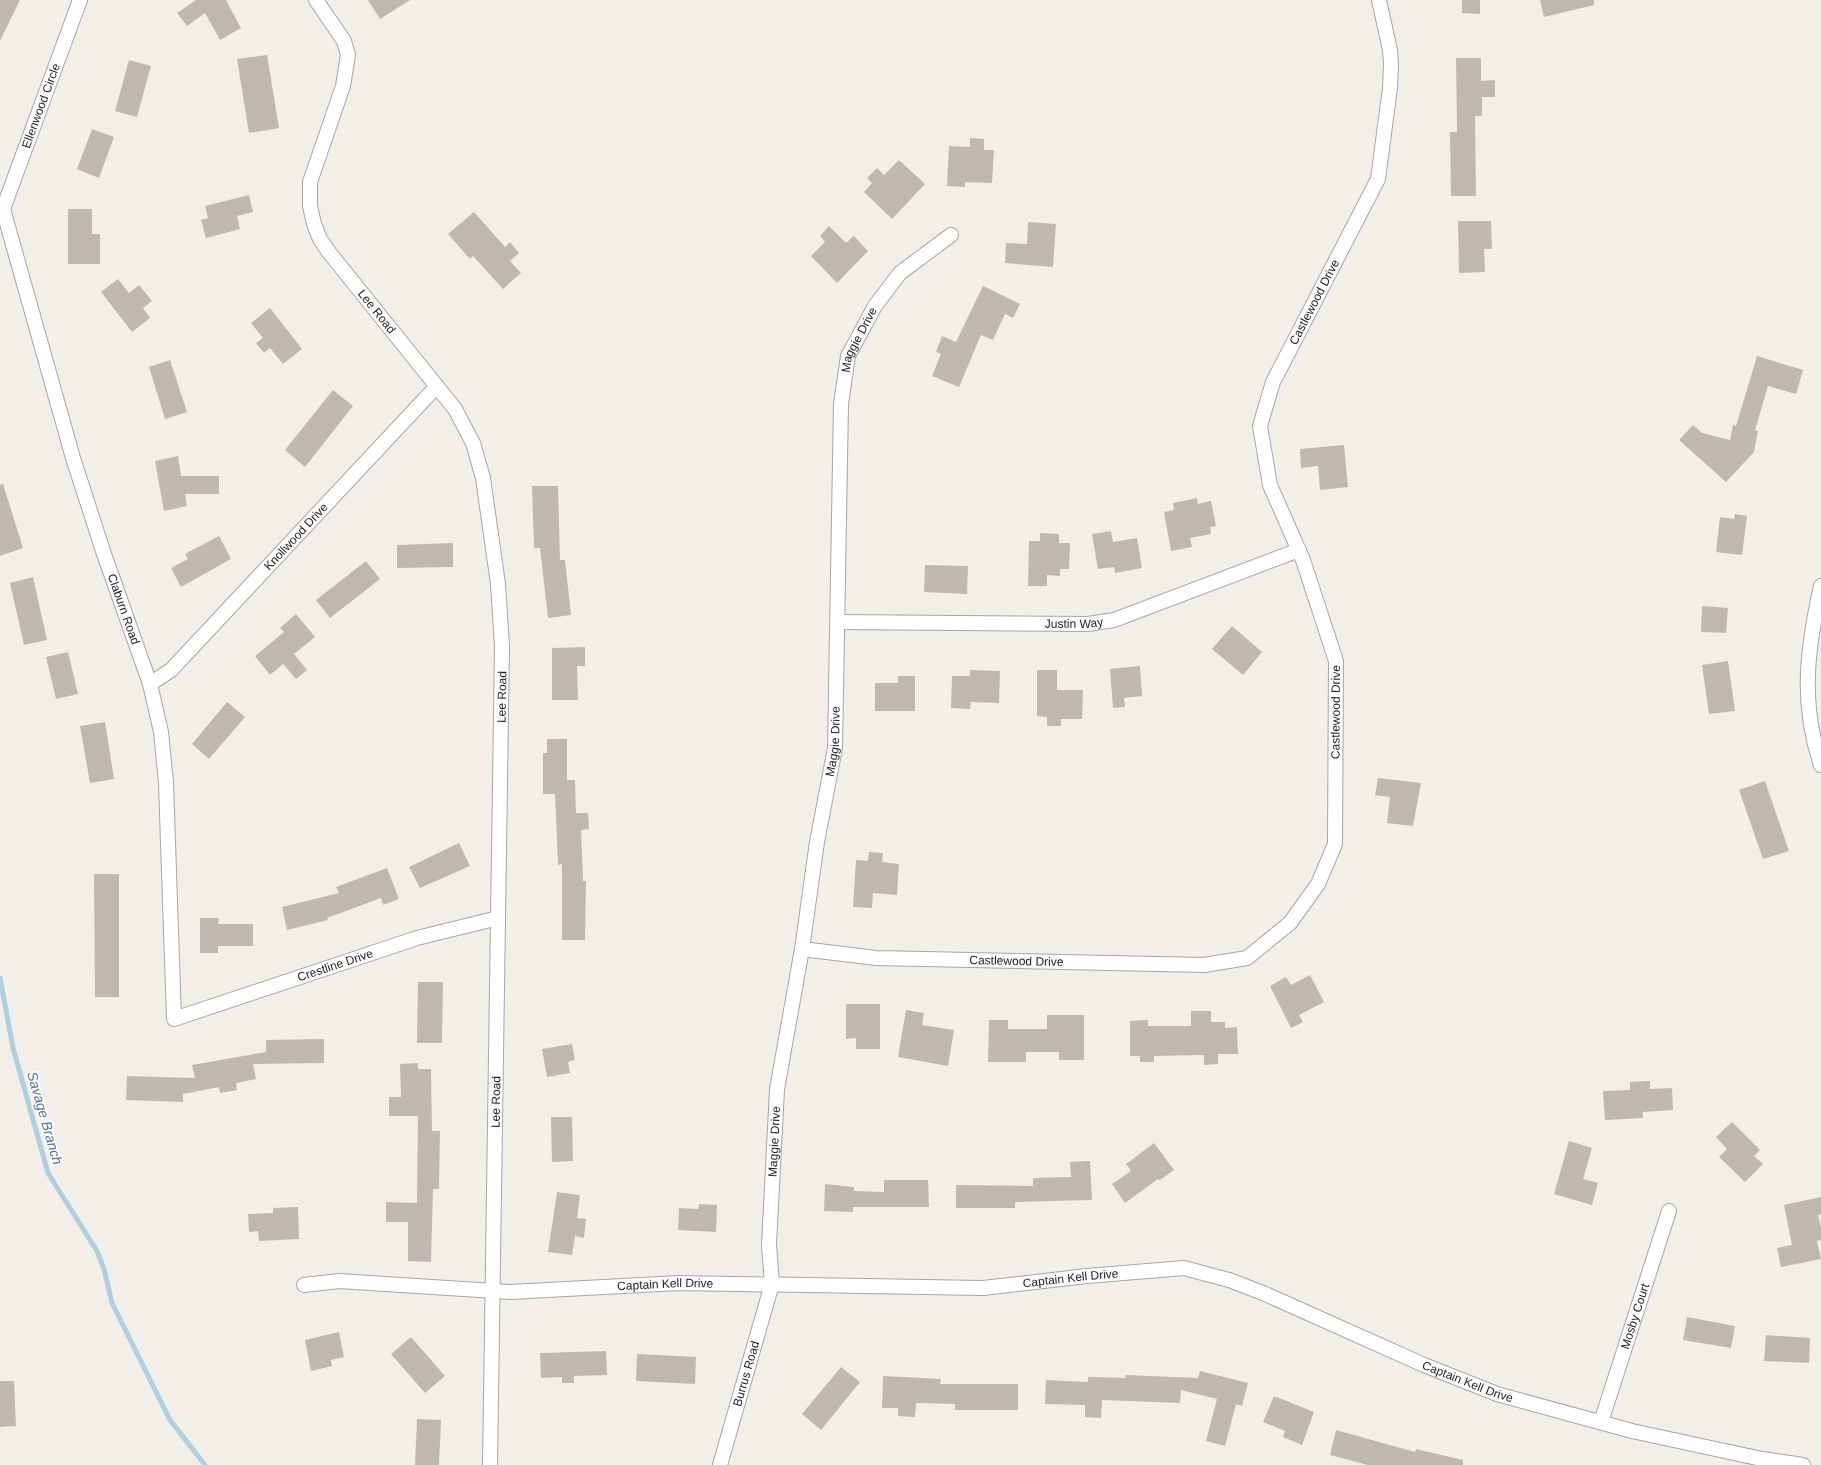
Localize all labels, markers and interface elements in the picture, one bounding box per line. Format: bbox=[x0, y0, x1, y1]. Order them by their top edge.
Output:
street label: Ellenwood Circle bbox=[19, 61, 63, 150]
street label: Castlewood Drive bbox=[1286, 257, 1342, 347]
street label: Lee Road bbox=[355, 287, 399, 336]
street label: Maggie Drive bbox=[839, 305, 880, 373]
street label: Knollwood Drive bbox=[261, 500, 331, 573]
street label: Claburn Road bbox=[105, 572, 142, 646]
street label: Justin Way bbox=[1045, 615, 1104, 631]
street label: Castlewood Drive bbox=[1328, 665, 1343, 759]
street label: Lee Road bbox=[495, 671, 509, 723]
street label: Maggie Drive bbox=[823, 706, 843, 778]
street label: Crestline Drive bbox=[296, 946, 375, 984]
street label: Castlewood Drive bbox=[969, 953, 1064, 969]
water label: Savage Branch bbox=[24, 1070, 66, 1166]
street label: Lee Road bbox=[489, 1076, 503, 1128]
street label: Maggie Drive bbox=[766, 1106, 783, 1177]
street label: Captain Kell Drive bbox=[1022, 1266, 1119, 1290]
street label: Captain Kell Drive bbox=[617, 1276, 714, 1293]
street label: Mosby Court bbox=[1618, 1281, 1652, 1351]
street label: Burrus Road bbox=[730, 1339, 762, 1408]
street label: Captain Kell Drive bbox=[1420, 1358, 1515, 1405]

